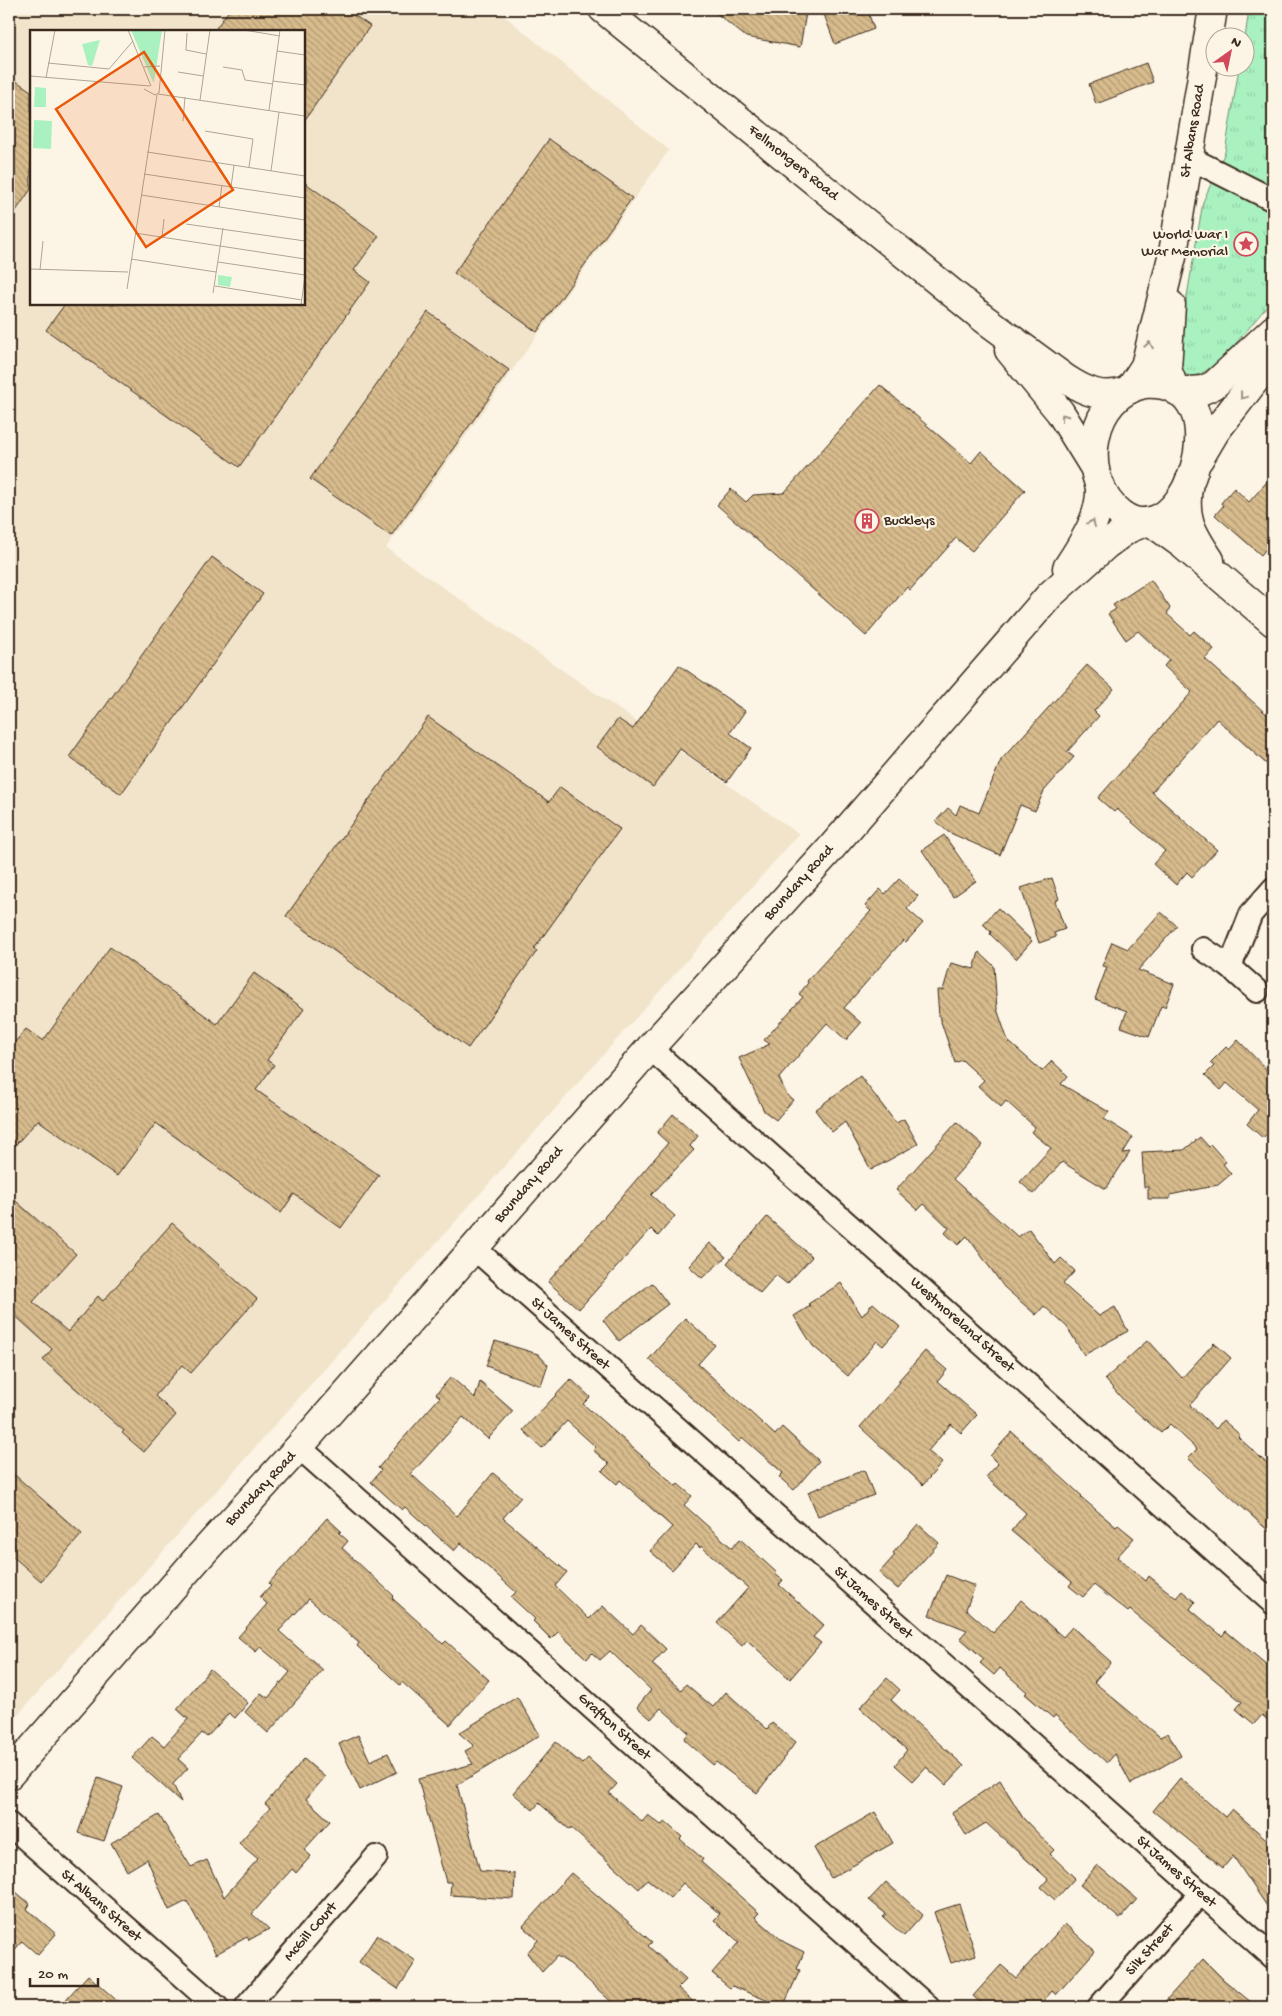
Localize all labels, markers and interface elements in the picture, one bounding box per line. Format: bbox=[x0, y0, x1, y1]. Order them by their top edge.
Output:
north arrow bbox=[1204, 28, 1254, 78]
inset map bbox=[30, 30, 305, 305]
text: N bbox=[1227, 34, 1244, 53]
street label: St Albans Road bbox=[1177, 82, 1209, 179]
street label: Fellmongers Road bbox=[743, 120, 843, 206]
place label: World War I War Memorial bbox=[1141, 226, 1228, 261]
place icon: World War I War Memorial bbox=[1233, 231, 1259, 257]
one-way arrow bbox=[1144, 341, 1154, 350]
one-way arrow bbox=[1240, 390, 1249, 400]
one-way arrow bbox=[1061, 413, 1070, 423]
building icon: Buckleys bbox=[854, 508, 880, 534]
place label: Buckleys bbox=[883, 512, 935, 530]
one-way arrow bbox=[1086, 519, 1097, 528]
street label: Boundary Road bbox=[760, 841, 839, 925]
street label: Boundary Road bbox=[490, 1142, 568, 1228]
street label: Westmoreland Street bbox=[906, 1273, 1019, 1378]
street label: St James Street bbox=[527, 1294, 615, 1376]
street label: Boundary Road bbox=[221, 1447, 301, 1531]
street label: St James Street bbox=[830, 1563, 918, 1645]
street label: Grafton Street bbox=[574, 1689, 656, 1766]
street label: St James Street bbox=[1132, 1832, 1221, 1913]
street label: St Albans Street bbox=[57, 1866, 147, 1947]
street label: McGill Court bbox=[280, 1897, 343, 1965]
street label: Silk Street bbox=[1122, 1919, 1179, 1980]
scale bar bbox=[30, 1956, 98, 1988]
text: 20 m bbox=[38, 1966, 68, 1984]

